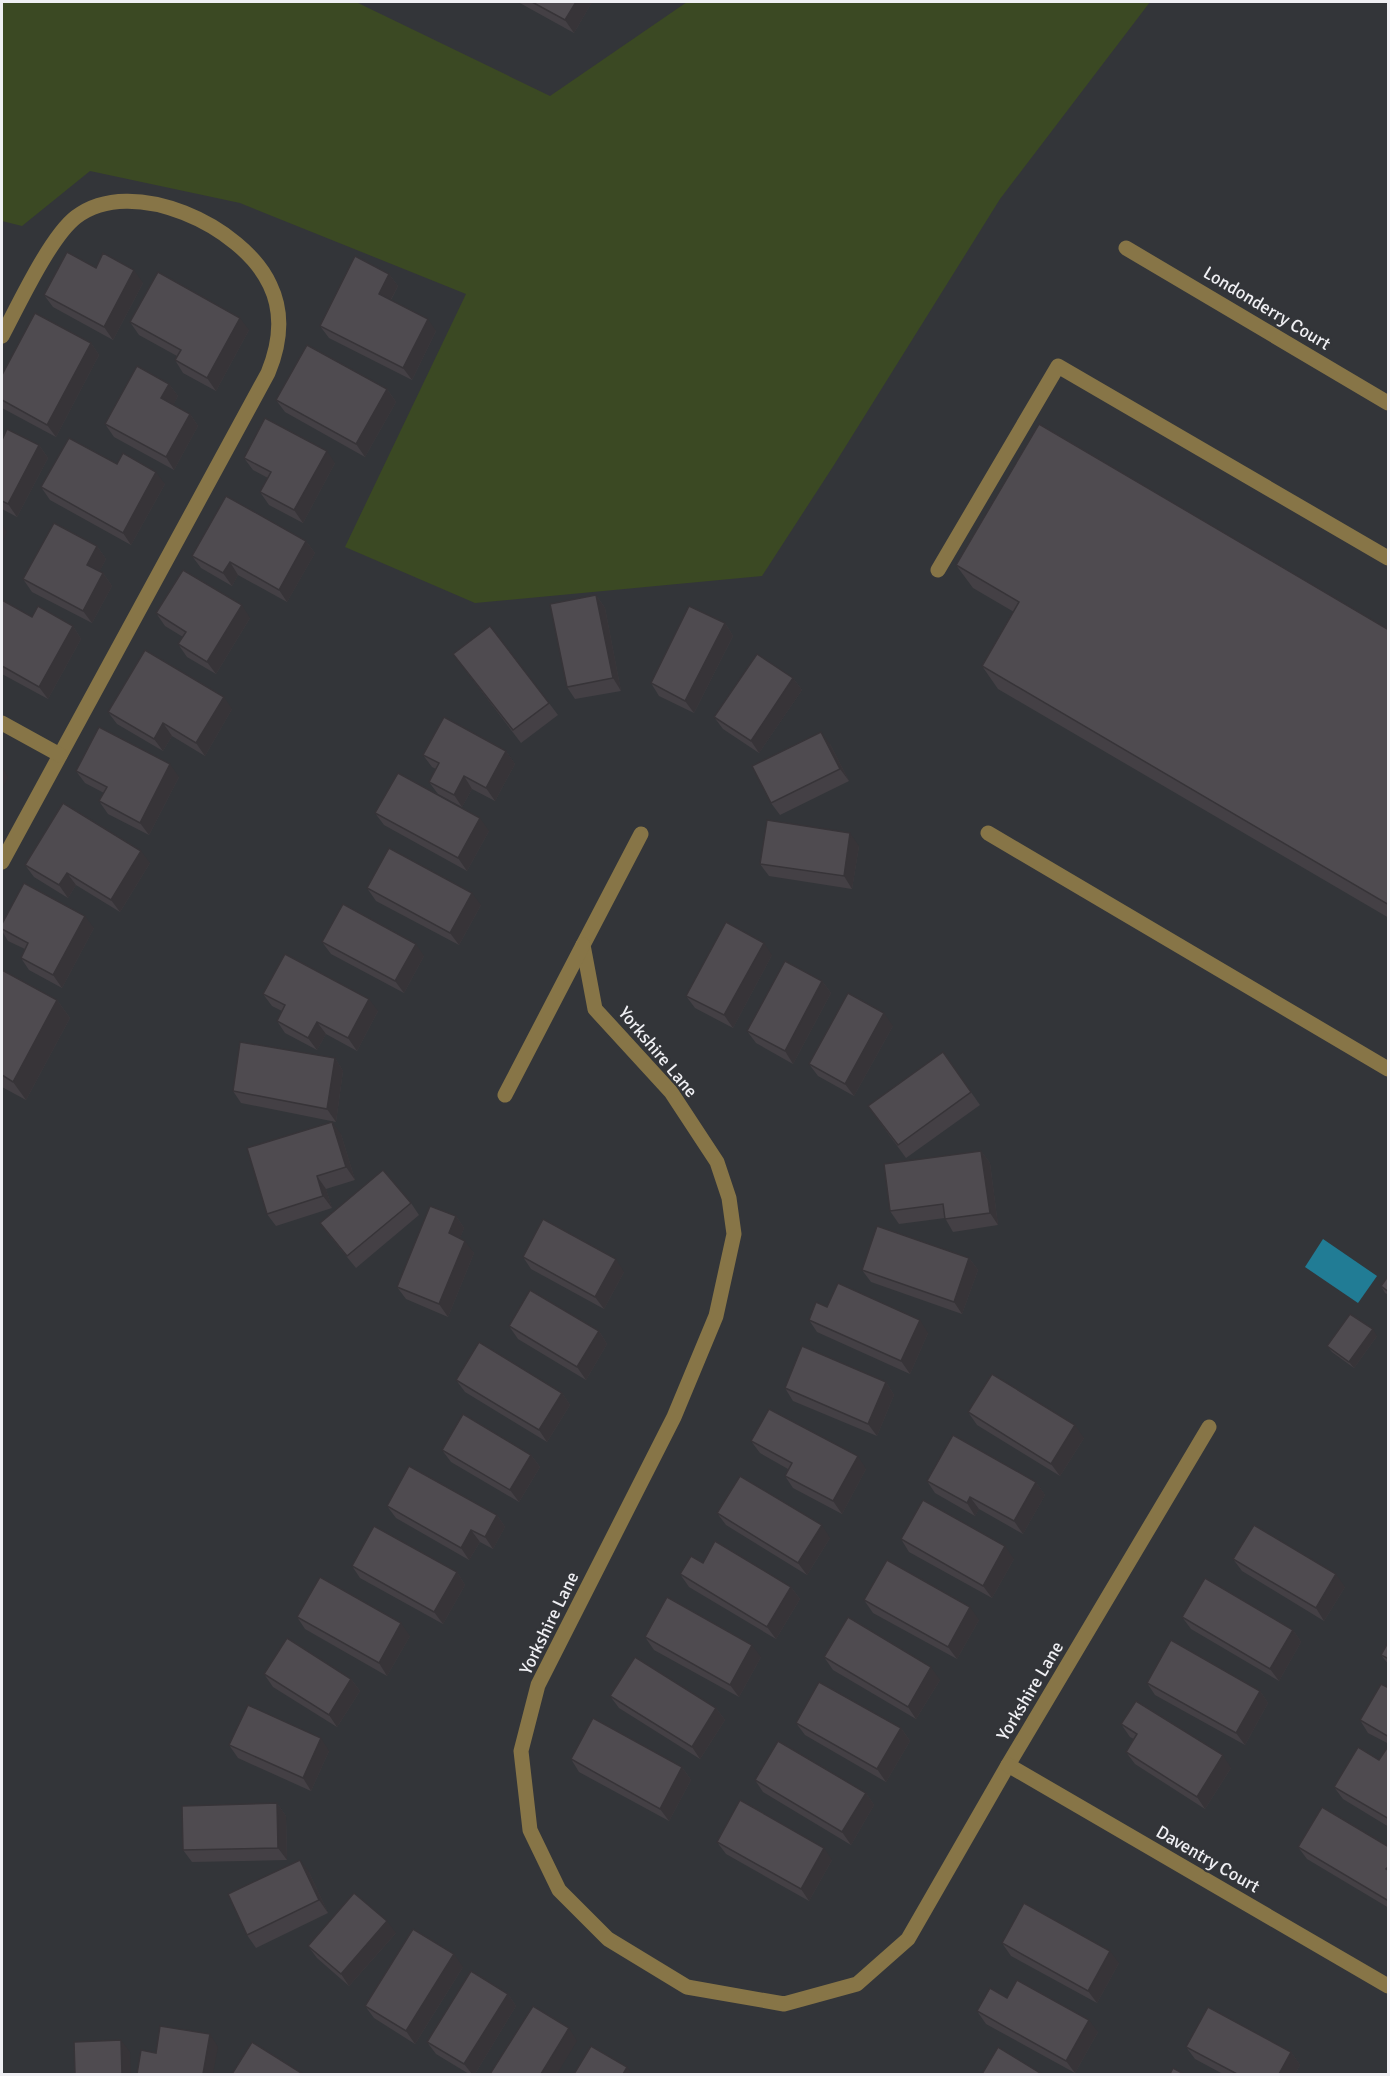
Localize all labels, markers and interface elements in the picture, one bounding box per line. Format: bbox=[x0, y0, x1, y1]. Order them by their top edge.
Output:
street label: Londonderry Court bbox=[1199, 261, 1335, 355]
street label: Yorkshire Lane bbox=[614, 1002, 702, 1102]
street label: Yorkshire Lane bbox=[515, 1568, 583, 1678]
street label: Yorkshire Lane bbox=[992, 1637, 1068, 1745]
street label: Daventry Court bbox=[1152, 1820, 1264, 1898]

